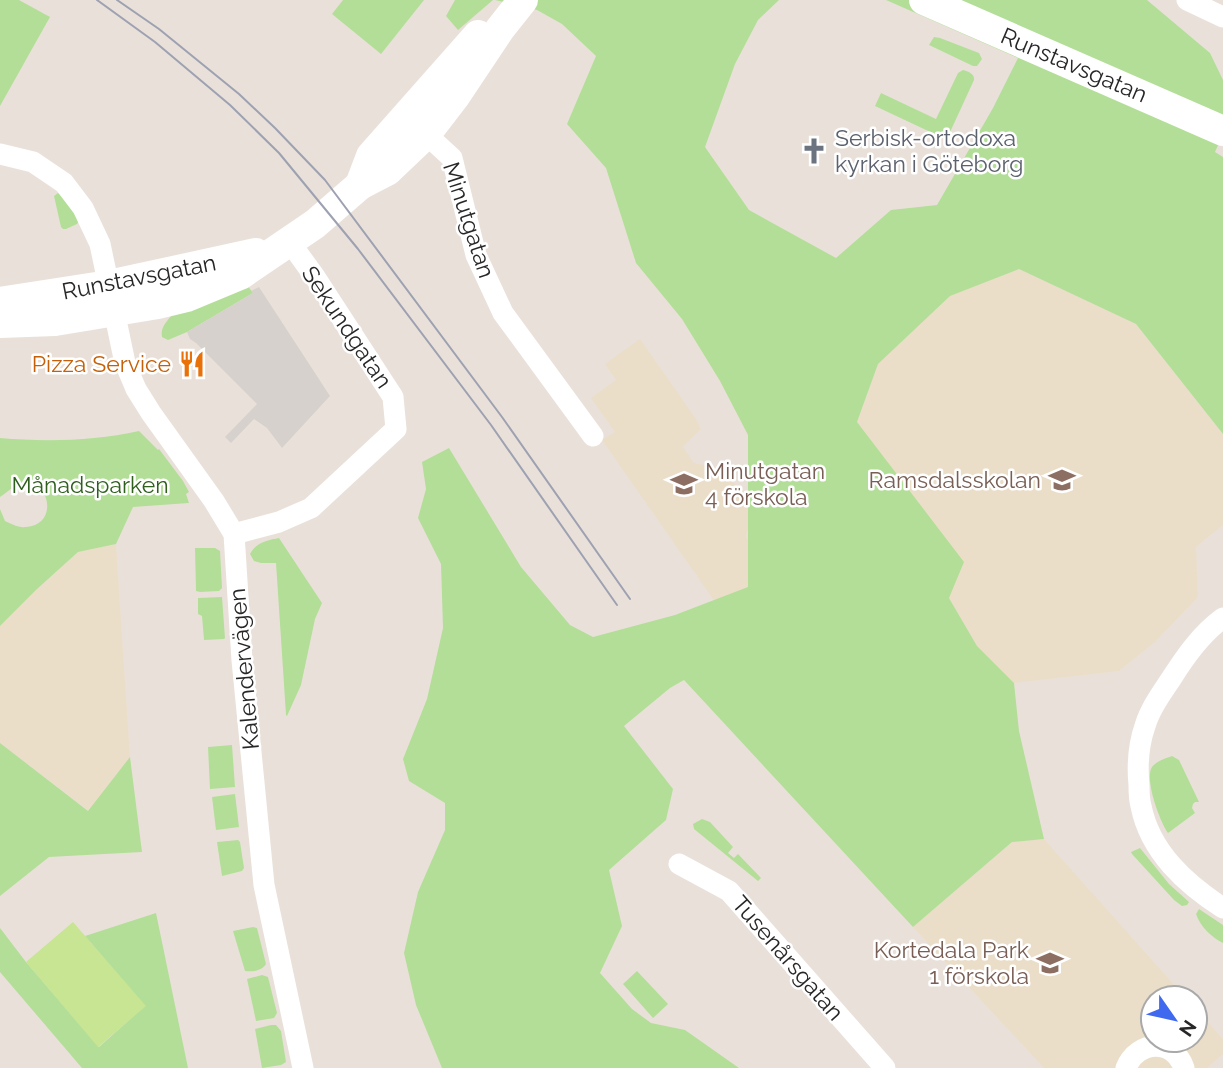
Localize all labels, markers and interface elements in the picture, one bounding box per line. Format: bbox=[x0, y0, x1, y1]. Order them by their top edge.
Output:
street label: Runstavsgatan bbox=[997, 22, 1151, 107]
place label: Serbisk-ortodoxa kyrkan i Göteborg bbox=[835, 124, 1023, 177]
church icon: Serbisk-ortodoxa kyrkan i Göteborg bbox=[799, 136, 829, 166]
street label: Minutgatan bbox=[438, 159, 501, 281]
street label: Runstavsgatan bbox=[60, 248, 218, 305]
street label: Sekundgatan bbox=[297, 261, 398, 393]
restaurant icon: Pizza Service bbox=[177, 349, 207, 379]
place label: Pizza Service bbox=[32, 350, 171, 377]
place label: Minutgatan 4 förskola bbox=[705, 457, 825, 510]
school or university icon: Ramsdalsskolan bbox=[1047, 465, 1077, 495]
place label: Ramsdalsskolan bbox=[869, 466, 1041, 493]
school or university icon: Minutgatan 4 förskola bbox=[669, 469, 699, 499]
park label: Månadsparken bbox=[11, 471, 169, 498]
street label: Kalendervägen bbox=[223, 587, 264, 751]
street label: Tusenårsgatan bbox=[727, 890, 850, 1025]
place label: Kortedala Park 1 förskola bbox=[874, 936, 1029, 989]
school or university icon: Kortedala Park 1 förskola bbox=[1035, 948, 1065, 978]
north arrow bbox=[1139, 984, 1209, 1054]
text: N bbox=[1175, 1016, 1201, 1041]

